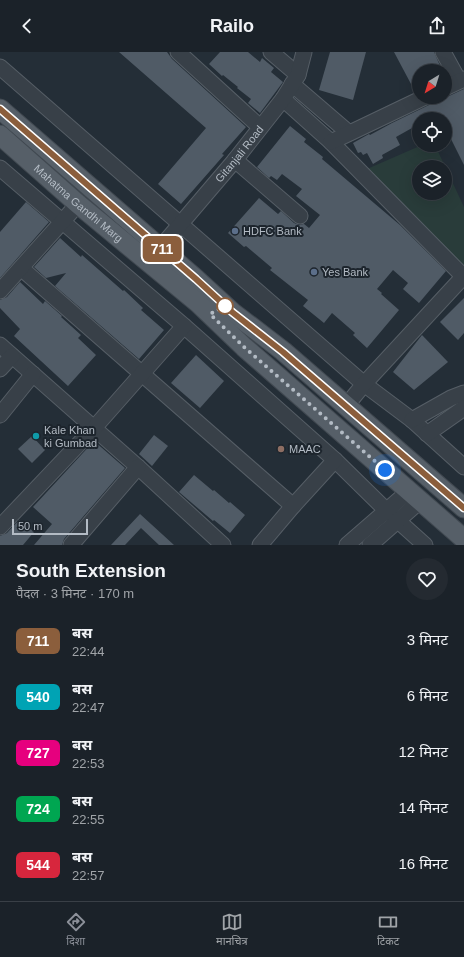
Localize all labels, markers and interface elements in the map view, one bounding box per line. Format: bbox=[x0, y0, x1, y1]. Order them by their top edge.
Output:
icon: back bbox=[16, 15, 38, 37]
icon: share bbox=[426, 15, 448, 37]
text: Railo bbox=[210, 16, 254, 36]
north arrow bbox=[412, 64, 452, 104]
map controls bbox=[412, 64, 452, 200]
button: locate bbox=[412, 112, 452, 152]
street label: Gitanjali Road bbox=[213, 123, 266, 185]
button: layers bbox=[412, 160, 452, 200]
street label: Mahatma Gandhi Marg bbox=[32, 162, 125, 244]
place label: HDFC Bank bbox=[243, 225, 302, 237]
marker: HDFC Bank bbox=[230, 226, 240, 236]
line badge: 711 bbox=[139, 236, 185, 262]
text: 711 bbox=[151, 241, 173, 257]
place label: Yes Bank bbox=[322, 266, 369, 278]
marker: Yes Bank bbox=[309, 267, 319, 277]
unlabelled marker bbox=[216, 297, 234, 315]
place label: Kale Khan ki Gumbad bbox=[44, 424, 97, 449]
marker: Kale Khan ki Gumbad bbox=[31, 431, 41, 441]
place label: MAAC bbox=[289, 443, 321, 455]
marker: MAAC bbox=[276, 444, 286, 454]
your location bbox=[375, 460, 395, 480]
scale bar bbox=[12, 517, 88, 536]
text: 50 m bbox=[18, 520, 42, 532]
button: heart bbox=[406, 558, 448, 600]
text: South Extension bbox=[16, 560, 166, 581]
text: पैदल · 3 मिनट · 170 m bbox=[16, 586, 134, 601]
text: बस bbox=[72, 624, 92, 641]
text: 3 मिनट bbox=[407, 631, 448, 648]
text: 711 bbox=[27, 633, 49, 649]
text: 22:44 bbox=[72, 644, 105, 659]
text: बस bbox=[72, 680, 92, 697]
text: 6 मिनट bbox=[407, 687, 448, 704]
text: 540 bbox=[26, 689, 50, 705]
text: 22:47 bbox=[72, 700, 105, 715]
text: बस bbox=[72, 736, 92, 753]
text: 12 मिनट bbox=[398, 743, 448, 760]
text: 727 bbox=[26, 745, 50, 761]
text: 22:53 bbox=[72, 756, 105, 771]
text: बस bbox=[72, 792, 92, 809]
text: 14 मिनट bbox=[398, 799, 448, 816]
text: 724 bbox=[26, 801, 50, 817]
text: 22:55 bbox=[72, 812, 105, 827]
text: बस bbox=[72, 848, 92, 865]
text: 16 मिनट bbox=[398, 855, 448, 872]
text: 544 bbox=[26, 857, 50, 873]
text: 22:57 bbox=[72, 868, 105, 883]
tab: दिशा bbox=[65, 911, 87, 949]
tab: मानचित्र bbox=[216, 911, 248, 949]
tab: टिकट bbox=[377, 911, 399, 949]

